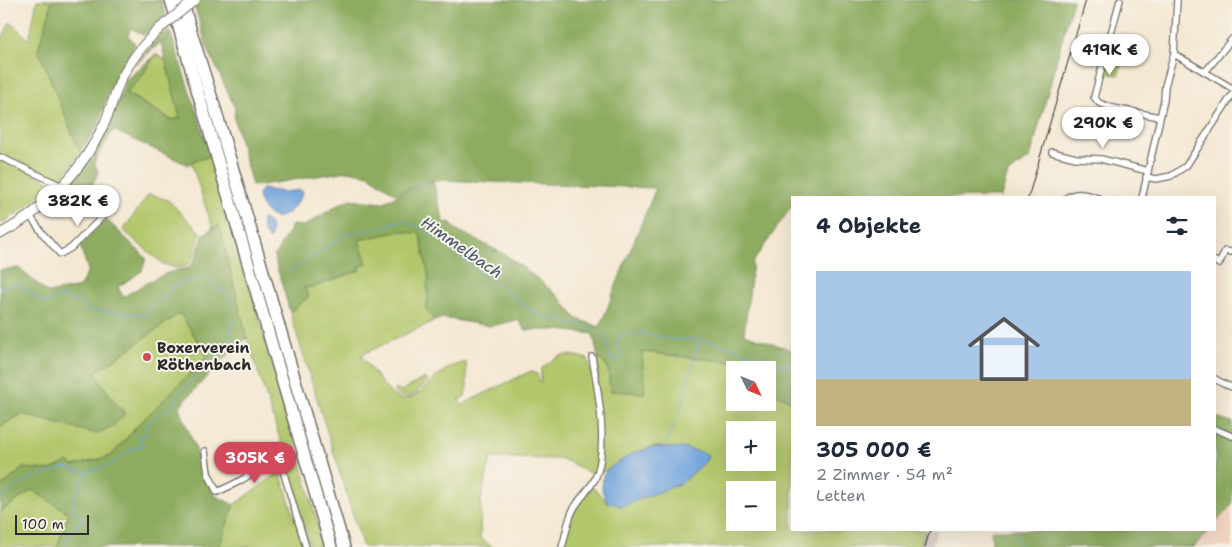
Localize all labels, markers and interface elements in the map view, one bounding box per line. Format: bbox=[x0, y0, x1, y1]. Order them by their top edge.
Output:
pin: 419K € bbox=[1069, 34, 1151, 76]
text: 419K € bbox=[1082, 39, 1138, 60]
pin: 290K € bbox=[1062, 106, 1144, 149]
text: 290K € bbox=[1073, 112, 1133, 133]
pin: 382K € bbox=[37, 184, 119, 227]
text: 382K € bbox=[48, 190, 108, 211]
water label: Himmelbach bbox=[417, 212, 507, 283]
text: 4 Objekte bbox=[816, 212, 921, 240]
icon: filters bbox=[1163, 212, 1191, 240]
icon: home bbox=[959, 304, 1049, 394]
place label: Boxerverein Röthenbach bbox=[157, 338, 251, 375]
marker: Boxerverein Röthenbach bbox=[141, 351, 153, 363]
north arrow bbox=[726, 361, 776, 411]
map controls bbox=[726, 361, 776, 531]
button: + bbox=[726, 421, 776, 471]
text: 305 000 € bbox=[816, 436, 932, 464]
pin: 305K € bbox=[214, 442, 296, 484]
text: 305K € bbox=[225, 447, 285, 468]
text: 2 Zimmer · 54 m² bbox=[816, 464, 953, 485]
button: − bbox=[726, 481, 776, 531]
text: Letten bbox=[816, 485, 865, 506]
scale bar bbox=[15, 512, 89, 535]
text: 100 m bbox=[22, 515, 64, 533]

